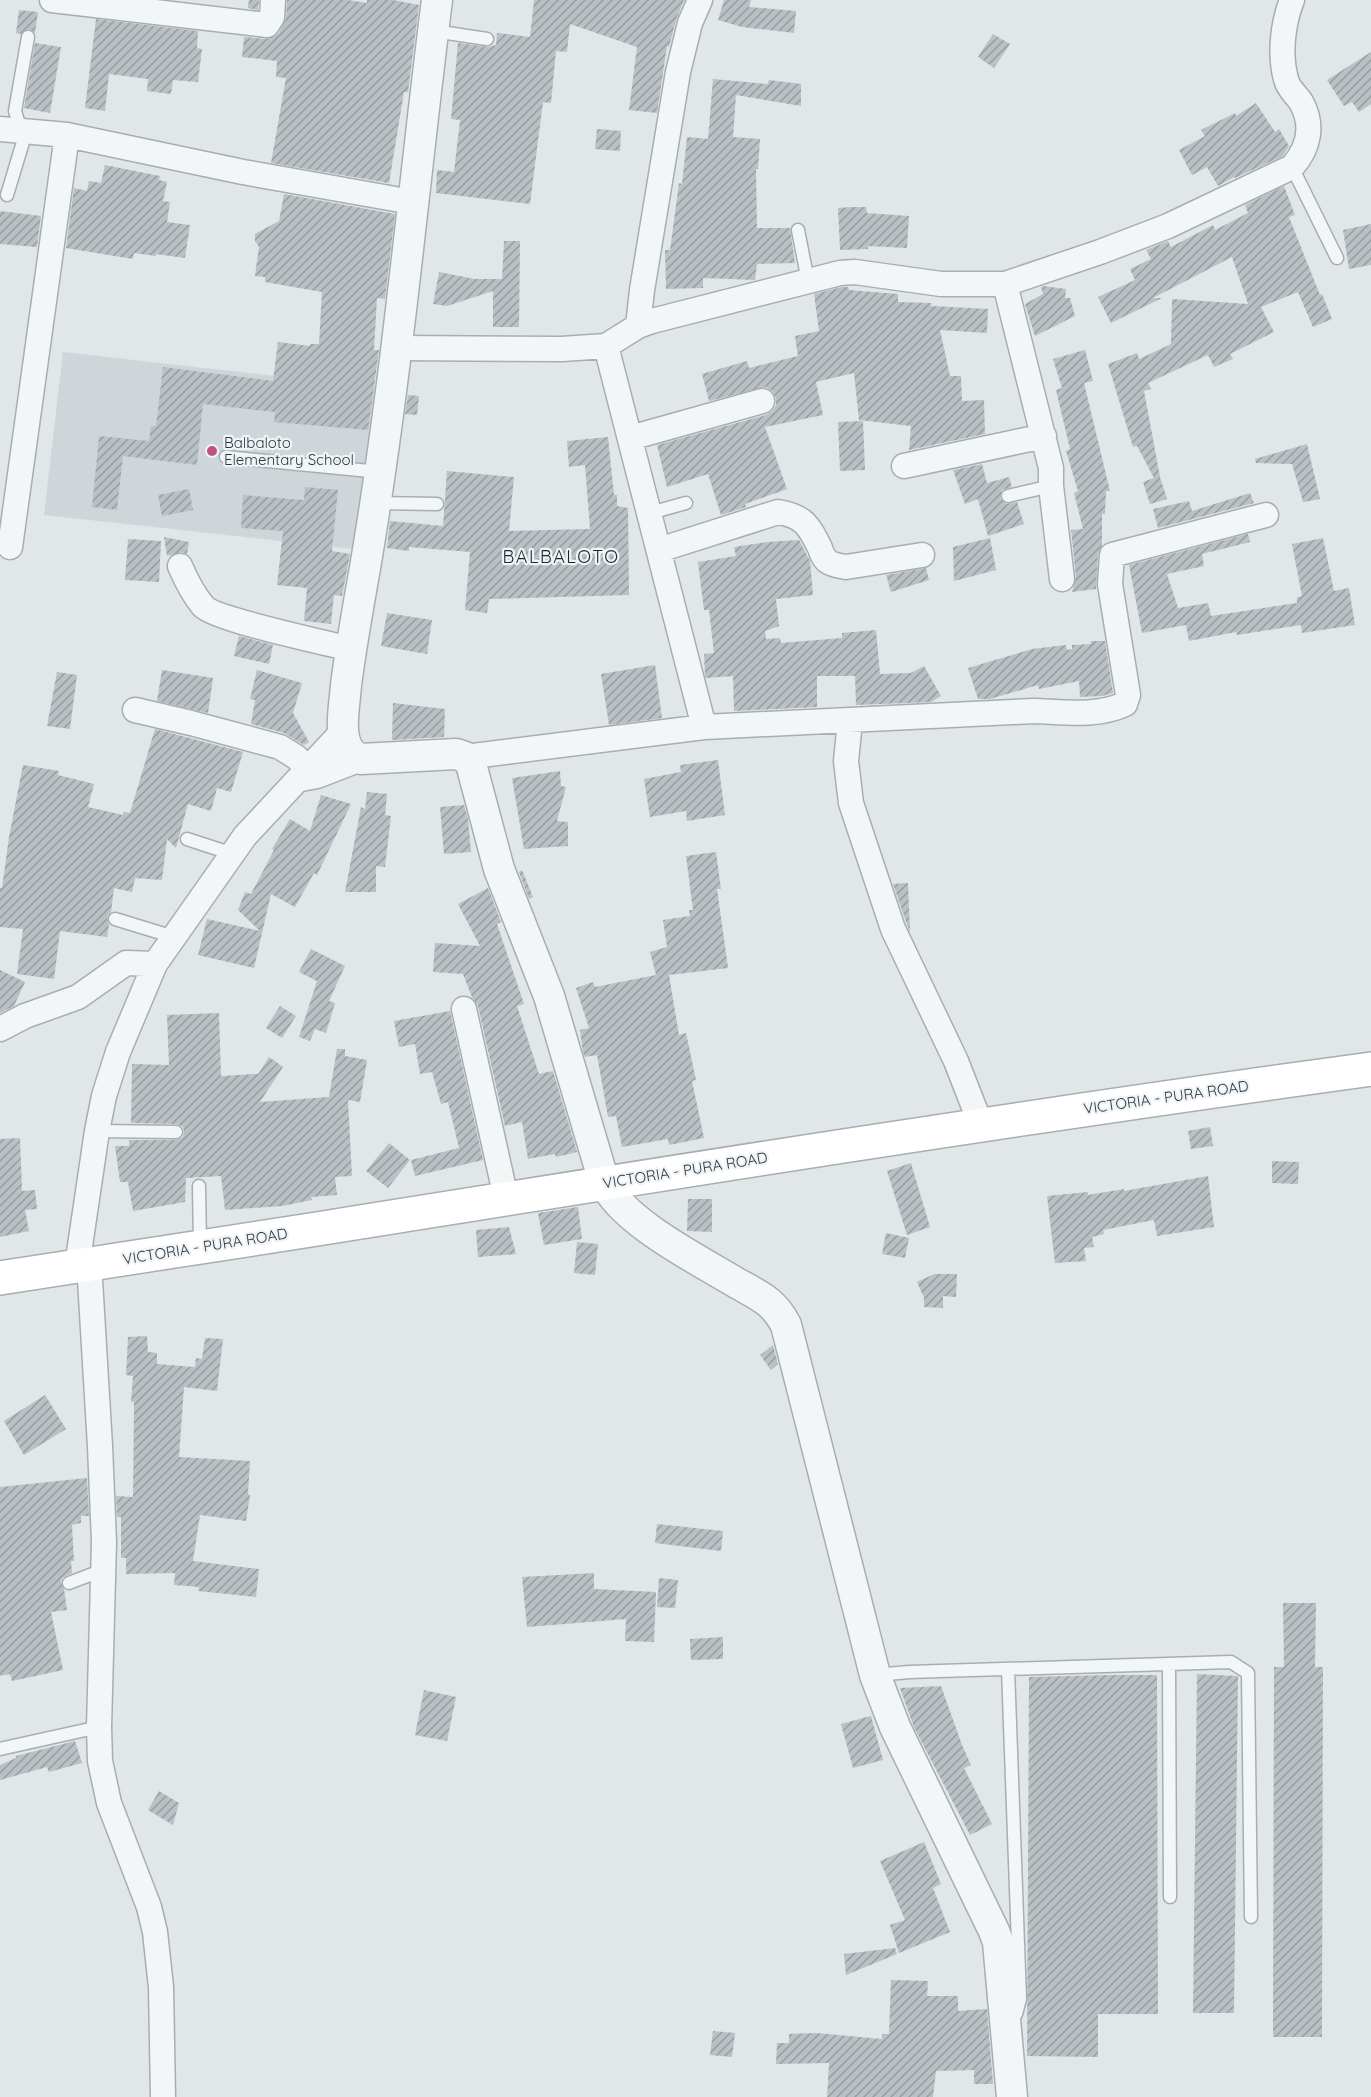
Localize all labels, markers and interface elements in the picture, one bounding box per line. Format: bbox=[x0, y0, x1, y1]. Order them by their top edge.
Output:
place label: Balbaloto Elementary School bbox=[224, 433, 354, 469]
marker: Balbaloto Elementary School bbox=[205, 444, 219, 458]
district label: BALBALOTO bbox=[503, 545, 619, 568]
street label: VICTORIA - PURA ROAD bbox=[1082, 1076, 1250, 1118]
street label: VICTORIA - PURA ROAD bbox=[601, 1148, 769, 1192]
street label: VICTORIA - PURA ROAD bbox=[121, 1224, 289, 1268]

